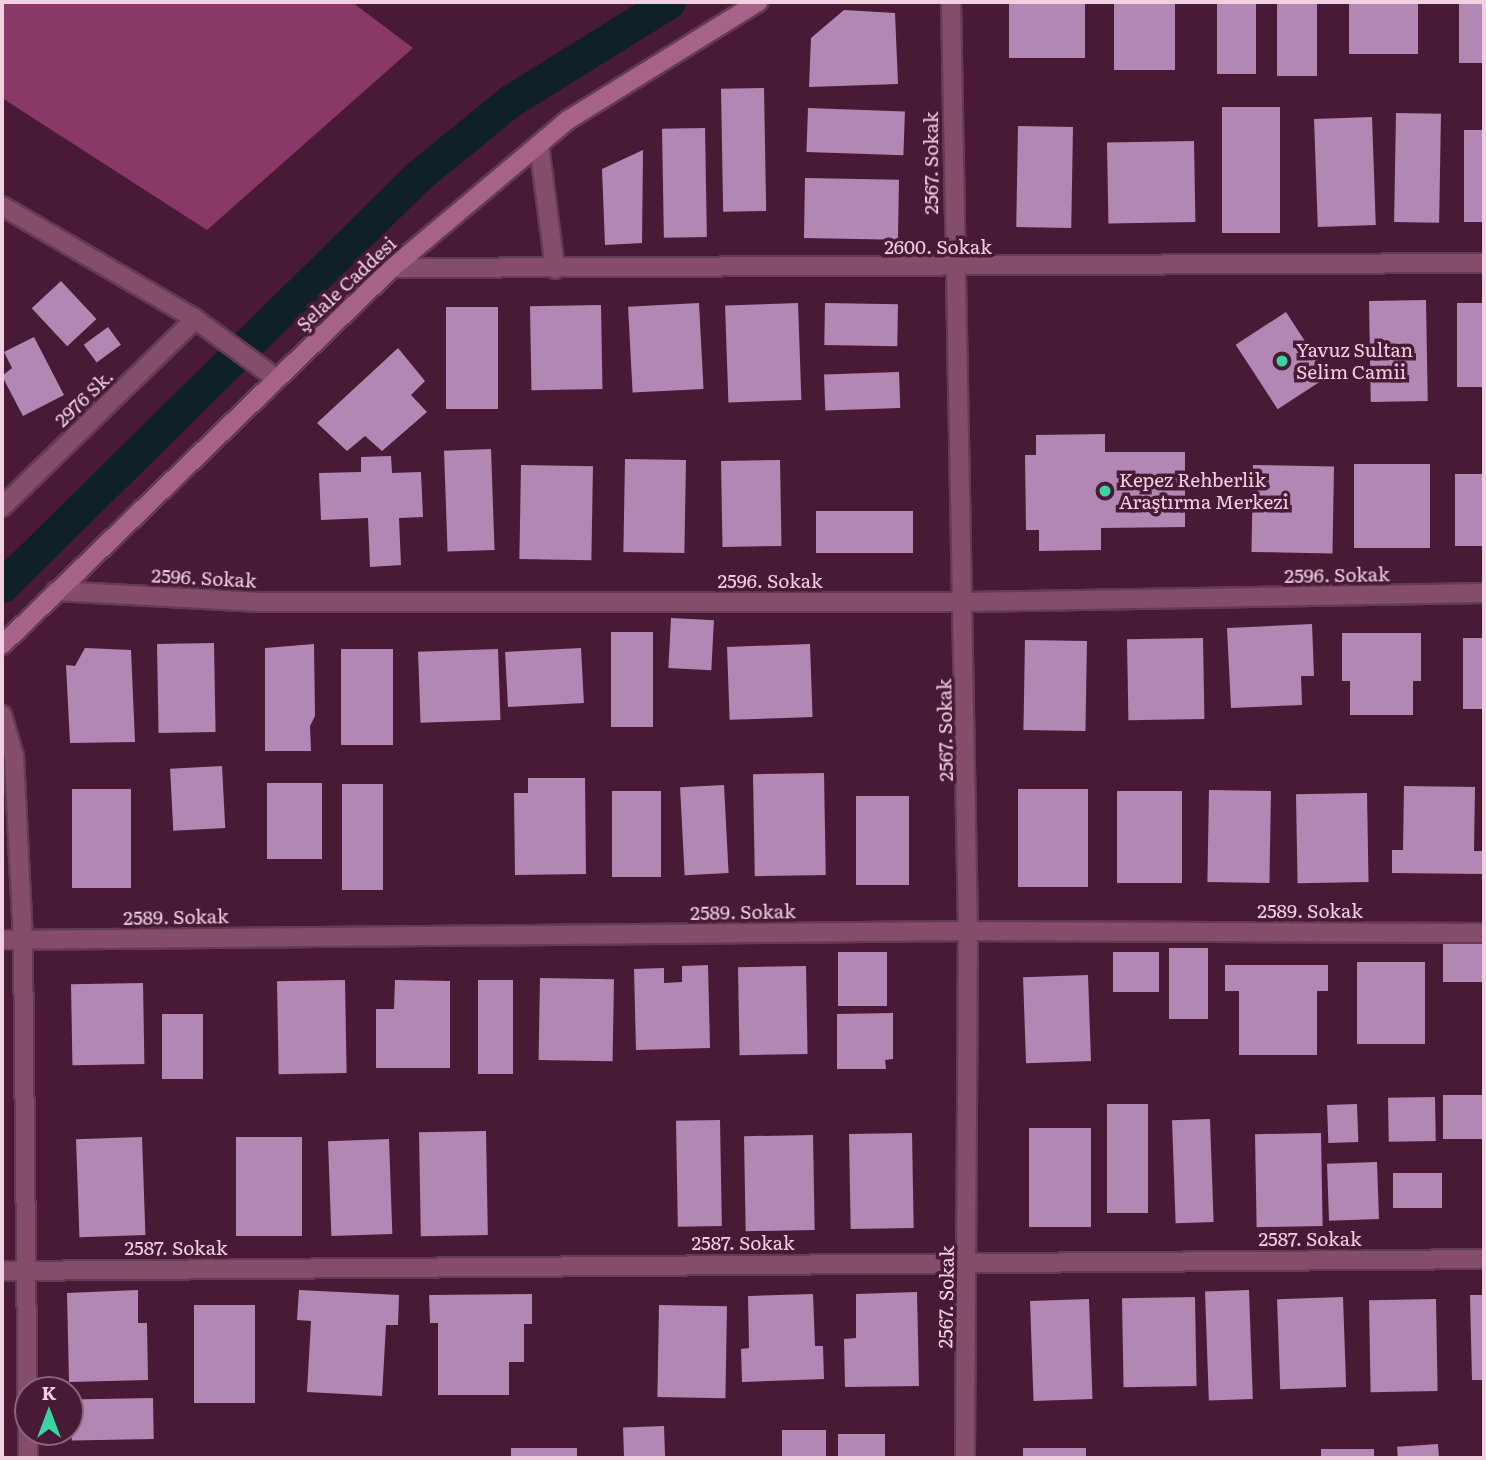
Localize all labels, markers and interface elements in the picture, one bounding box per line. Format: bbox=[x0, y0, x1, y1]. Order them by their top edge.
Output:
street label: 2567. Sokak bbox=[920, 112, 942, 214]
street label: Şelale Caddesi bbox=[291, 232, 401, 336]
street label: 2600. Sokak bbox=[884, 236, 992, 258]
place label: Yavuz Sultan Selim Camii bbox=[1296, 339, 1413, 383]
marker: Yavuz Sultan Selim Camii bbox=[1274, 353, 1290, 369]
street label: 2976 Sk. bbox=[50, 365, 118, 431]
place label: Kepez Rehberlik Araştırma Merkezi bbox=[1119, 469, 1289, 513]
marker: Kepez Rehberlik Araştırma Merkezi bbox=[1097, 483, 1113, 499]
street label: 2596. Sokak bbox=[1284, 563, 1390, 587]
street label: 2596. Sokak bbox=[151, 564, 257, 592]
street label: 2596. Sokak bbox=[717, 570, 823, 592]
street label: 2567. Sokak bbox=[933, 678, 957, 782]
street label: 2589. Sokak bbox=[690, 900, 796, 924]
street label: 2589. Sokak bbox=[1257, 900, 1363, 922]
street label: 2589. Sokak bbox=[123, 905, 229, 929]
street label: 2587. Sokak bbox=[1258, 1228, 1362, 1250]
street label: 2587. Sokak bbox=[691, 1232, 795, 1254]
street label: 2587. Sokak bbox=[124, 1237, 228, 1259]
street label: 2567. Sokak bbox=[934, 1245, 958, 1349]
north arrow bbox=[14, 1376, 84, 1446]
text: K bbox=[42, 1378, 56, 1406]

